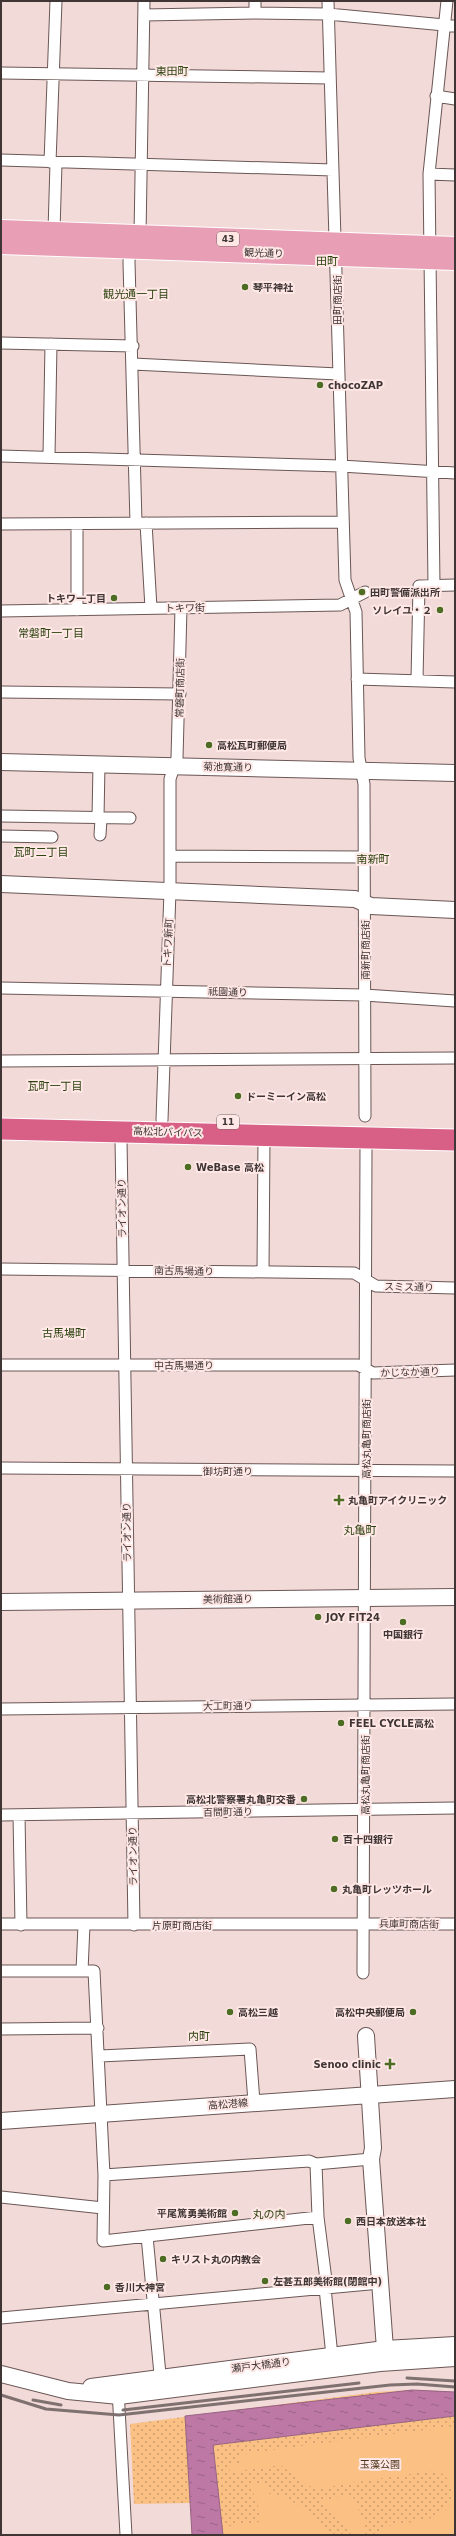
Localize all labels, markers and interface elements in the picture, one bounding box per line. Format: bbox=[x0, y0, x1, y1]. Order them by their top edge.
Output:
district label: 東田町 bbox=[156, 65, 189, 78]
road number: 43 bbox=[217, 232, 239, 246]
street label: 観光通り bbox=[244, 247, 284, 259]
district label: 田町 bbox=[316, 255, 338, 268]
street label: 田町商店街 bbox=[332, 275, 343, 325]
marker: 琴平神社 bbox=[240, 282, 250, 292]
place label: 琴平神社 bbox=[253, 282, 294, 293]
district label: 観光通一丁目 bbox=[103, 288, 169, 301]
marker: chocoZAP bbox=[315, 380, 325, 390]
place label: chocoZAP bbox=[328, 380, 383, 391]
marker: 田町警備派出所 bbox=[357, 587, 367, 597]
place label: 田町警備派出所 bbox=[370, 587, 440, 598]
place label: トキワ一丁目 bbox=[46, 593, 106, 604]
marker: トキワ一丁目 bbox=[109, 593, 119, 603]
street label: トキワ街 bbox=[165, 602, 205, 614]
place label: ソレイユ・２ bbox=[372, 605, 432, 616]
marker: ソレイユ・２ bbox=[435, 605, 445, 615]
district label: 常磐町一丁目 bbox=[18, 627, 84, 640]
street label: 常磐町商店街 bbox=[174, 658, 186, 718]
marker: 高松瓦町郵便局 bbox=[204, 740, 214, 750]
place label: 高松瓦町郵便局 bbox=[217, 740, 287, 751]
street label: 菊池寛通り bbox=[203, 761, 253, 773]
district label: 瓦町二丁目 bbox=[14, 846, 69, 859]
district label: 南新町 bbox=[357, 853, 390, 866]
street label: トキワ新町 bbox=[161, 918, 175, 968]
street label: 南新町商店街 bbox=[360, 920, 371, 980]
street label: 祇園通り bbox=[208, 986, 248, 998]
district label: 瓦町一丁目 bbox=[28, 1080, 83, 1093]
marker: ドーミーイン高松 bbox=[233, 1091, 243, 1101]
place label: ドーミーイン高松 bbox=[246, 1091, 326, 1102]
road number: 11 bbox=[217, 1115, 239, 1129]
street label: 高松北バイパス bbox=[133, 1125, 203, 1139]
marker: WeBase 高松 bbox=[183, 1162, 193, 1172]
place label: WeBase 高松 bbox=[196, 1162, 264, 1173]
street label: ライオン通り bbox=[116, 1178, 128, 1238]
street label: 南古馬場通り bbox=[154, 1265, 214, 1277]
street label: スミス通り bbox=[384, 1281, 434, 1293]
district label: 古馬場町 bbox=[42, 1327, 86, 1340]
street label: 中古馬場通り bbox=[154, 1360, 214, 1371]
street label: かじなか通り bbox=[380, 1365, 440, 1379]
street label: 高松丸亀町商店街 bbox=[361, 1399, 372, 1479]
street label: 御坊町通り bbox=[203, 1466, 253, 1477]
marker: 丸亀町アイクリニック bbox=[333, 1494, 345, 1506]
place label: 丸亀町アイクリニック bbox=[348, 1495, 447, 1506]
street label: ライオン通り bbox=[121, 1502, 133, 1562]
district label: 丸亀町 bbox=[344, 1524, 377, 1537]
street label: 美術館通り bbox=[203, 1593, 253, 1605]
marker: JOY FIT24 bbox=[313, 1612, 323, 1622]
place label: JOY FIT24 bbox=[325, 1612, 380, 1623]
marker: 中国銀行 bbox=[398, 1617, 408, 1627]
place label: 中国銀行 bbox=[383, 1629, 423, 1640]
street label: 大工町通り bbox=[203, 1700, 253, 1712]
marker: FEEL CYCLE高松 bbox=[336, 1718, 346, 1728]
place label: FEEL CYCLE高松 bbox=[349, 1718, 434, 1729]
street label: 高松丸亀町商店街 bbox=[360, 1735, 371, 1815]
place label: 高松北警察署丸亀町交番 bbox=[186, 1794, 296, 1805]
marker: 高松北警察署丸亀町交番 bbox=[299, 1794, 309, 1804]
street label: 百間町通り bbox=[203, 1806, 253, 1818]
street label: ライオン通り bbox=[127, 1826, 139, 1886]
marker: 百十四銀行 bbox=[330, 1834, 340, 1844]
place label: 百十四銀行 bbox=[343, 1834, 393, 1845]
marker: 丸亀町レッツホール bbox=[329, 1884, 339, 1894]
place label: 丸亀町レッツホール bbox=[342, 1884, 432, 1895]
street label: 兵庫町商店街 bbox=[379, 1918, 439, 1930]
street label: 片原町商店街 bbox=[152, 1920, 212, 1931]
marker: 高松三越 bbox=[225, 2007, 235, 2017]
place label: 高松三越 bbox=[238, 2007, 278, 2018]
place label: 高松中央郵便局 bbox=[335, 2007, 405, 2018]
marker: 高松中央郵便局 bbox=[408, 2007, 418, 2017]
district label: 内町 bbox=[188, 2030, 210, 2043]
marker: Senoo clinic bbox=[384, 2058, 396, 2070]
place label: Senoo clinic bbox=[313, 2059, 381, 2070]
street label: 高松港線 bbox=[208, 2097, 248, 2111]
place label: 平尾篤勇美術館 bbox=[157, 2208, 227, 2219]
marker: 平尾篤勇美術館 bbox=[230, 2208, 240, 2218]
district label: 丸の内 bbox=[253, 2208, 286, 2221]
marker: 西日本放送本社 bbox=[343, 2216, 353, 2226]
place label: 西日本放送本社 bbox=[356, 2216, 427, 2227]
marker: キリスト丸の内教会 bbox=[158, 2254, 168, 2264]
place label: キリスト丸の内教会 bbox=[171, 2254, 261, 2265]
marker: 左甚五郎美術館(閉館中) bbox=[260, 2276, 270, 2286]
place label: 左甚五郎美術館(閉館中) bbox=[273, 2276, 382, 2287]
marker: 香川大神宮 bbox=[102, 2282, 112, 2292]
place label: 香川大神宮 bbox=[114, 2282, 165, 2293]
street label: 瀬戸大橋通り bbox=[231, 2356, 291, 2374]
park label: 玉藻公園 bbox=[360, 2459, 400, 2470]

